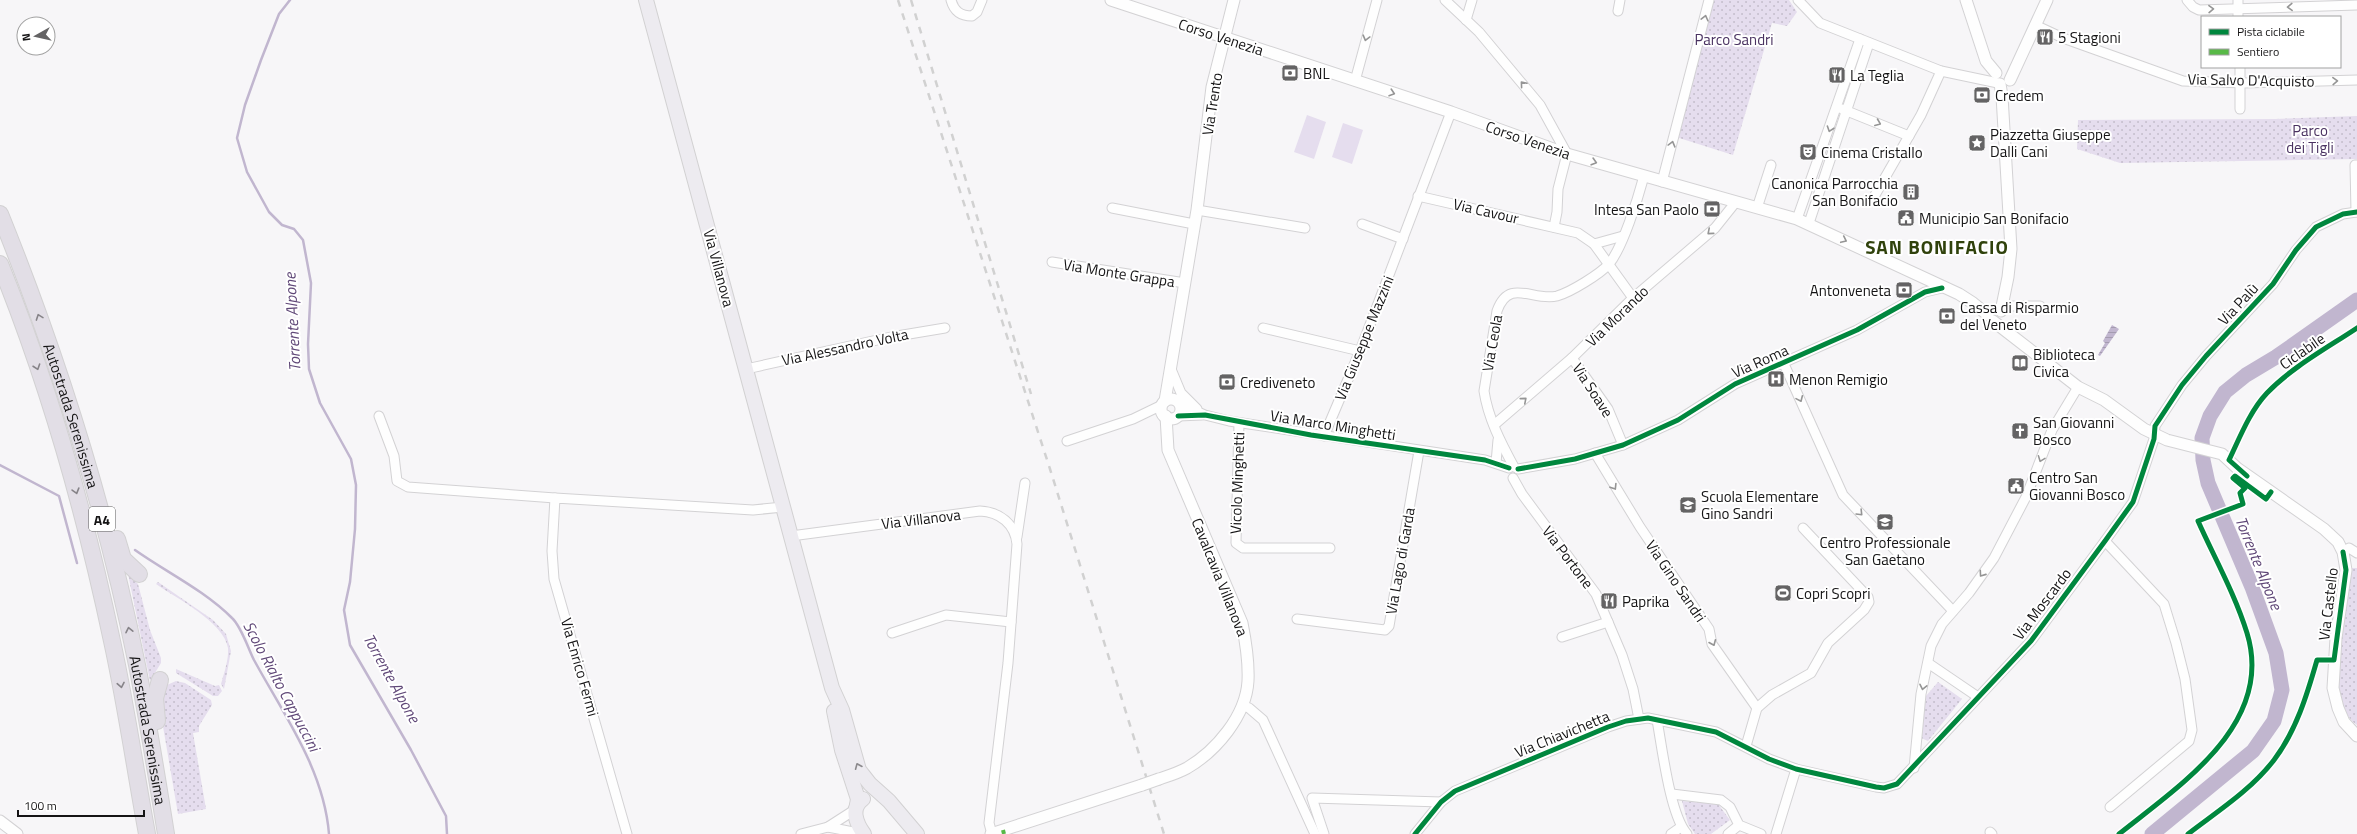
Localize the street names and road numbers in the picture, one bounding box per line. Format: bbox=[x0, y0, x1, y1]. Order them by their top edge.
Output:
street label: Corso Venezia bbox=[1175, 12, 1267, 62]
street label: Via Salvo D'Acquisto bbox=[2187, 67, 2315, 93]
street label: Via Trento bbox=[1196, 71, 1228, 137]
street label: Corso Venezia bbox=[1482, 115, 1574, 165]
street label: Via Cavour bbox=[1451, 192, 1521, 230]
street label: Via Villanova bbox=[698, 227, 741, 310]
street label: Via Monte Grappa bbox=[1062, 253, 1177, 293]
street label: Via Giuseppe Mazzini bbox=[1328, 272, 1400, 404]
street label: Via Palù bbox=[2212, 278, 2264, 330]
street label: Via Morando bbox=[1580, 280, 1654, 352]
street label: Via Ceola bbox=[1476, 312, 1508, 373]
street label: Via Alessandro Volta bbox=[780, 322, 911, 372]
street label: Ciclabile bbox=[2274, 327, 2330, 375]
street label: Via Roma bbox=[1728, 338, 1792, 384]
street label: Autostrada Serenissima bbox=[38, 340, 105, 491]
street label: Via Soave bbox=[1567, 358, 1619, 422]
street label: Via Marco Minghetti bbox=[1269, 404, 1397, 446]
street label: Vicolo Minghetti bbox=[1224, 432, 1250, 534]
street label: Via Villanova bbox=[880, 503, 962, 535]
street label: Via Lago di Garda bbox=[1379, 505, 1421, 616]
road number: A4 bbox=[89, 507, 115, 531]
street label: Cavalcavia Villanova bbox=[1186, 514, 1254, 640]
street label: Via Portone bbox=[1537, 521, 1599, 593]
street label: Via Gino Sandri bbox=[1640, 535, 1712, 627]
street label: Via Moscardo bbox=[2007, 563, 2077, 645]
street label: Via Castello bbox=[2312, 566, 2344, 642]
street label: Via Enrico Fermi bbox=[555, 615, 605, 719]
street label: Autostrada Serenissima bbox=[124, 653, 173, 807]
street label: Via Chiavichetta bbox=[1511, 704, 1613, 763]

